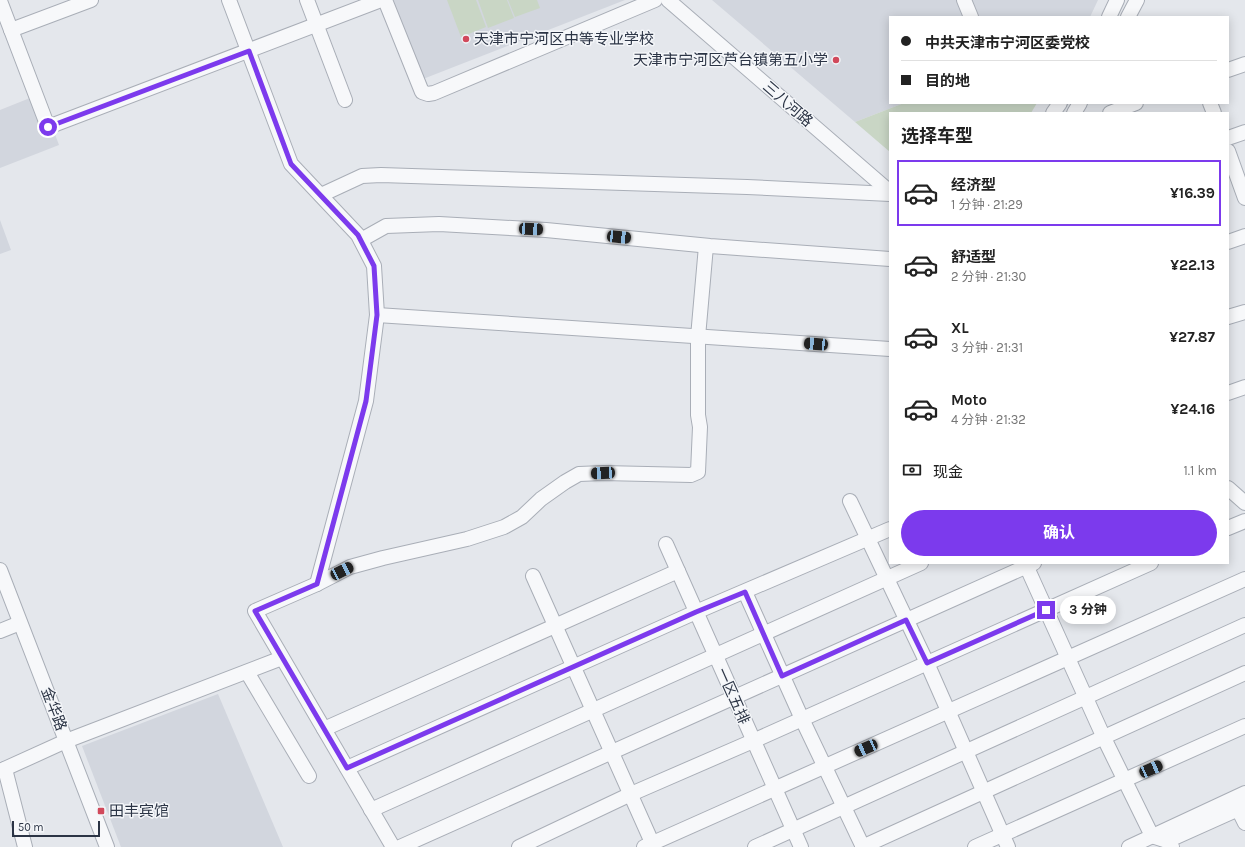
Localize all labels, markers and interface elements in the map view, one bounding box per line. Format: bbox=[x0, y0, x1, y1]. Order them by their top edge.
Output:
place label: 天津市宁河区中等专业学校 bbox=[474, 30, 654, 48]
marker: 天津市宁河区中等专业学校 bbox=[461, 34, 471, 44]
text: 中共天津市宁河区委党校 bbox=[925, 34, 1090, 52]
place label: 天津市宁河区芦台镇第五小学 bbox=[633, 51, 828, 69]
marker: 天津市宁河区芦台镇第五小学 bbox=[831, 55, 841, 65]
text: 目的地 bbox=[925, 72, 970, 90]
street label: 三八河路 bbox=[759, 78, 817, 130]
route start bbox=[39, 118, 57, 136]
text: 选择车型 bbox=[901, 125, 973, 147]
icon: car bbox=[903, 175, 939, 211]
text: 经济型 bbox=[951, 176, 996, 194]
text: ¥16.39 bbox=[1170, 184, 1215, 202]
text: 1 分钟 · 21:29 bbox=[951, 197, 1023, 212]
car bbox=[519, 222, 543, 236]
car bbox=[606, 230, 632, 244]
icon: car bbox=[903, 247, 939, 283]
text: 舒适型 bbox=[951, 248, 996, 266]
text: ¥22.13 bbox=[1170, 256, 1215, 274]
text: 2 分钟 · 21:30 bbox=[951, 269, 1026, 284]
icon: car bbox=[903, 319, 939, 355]
text: XL bbox=[951, 319, 969, 337]
text: ¥27.87 bbox=[1169, 328, 1215, 346]
car bbox=[804, 337, 828, 351]
text: 3 分钟 · 21:31 bbox=[951, 340, 1023, 355]
icon: car bbox=[903, 391, 939, 427]
text: Moto bbox=[951, 391, 987, 409]
text: ¥24.16 bbox=[1171, 400, 1215, 418]
text: 4 分钟 · 21:32 bbox=[951, 412, 1026, 427]
icon: cash bbox=[901, 459, 923, 481]
text: 现金 bbox=[933, 463, 963, 481]
text: 1.1 km bbox=[1184, 463, 1217, 478]
car bbox=[591, 466, 615, 480]
button: 确认 bbox=[901, 510, 1217, 556]
car bbox=[329, 560, 355, 582]
callout: 3 分钟 bbox=[1060, 596, 1116, 624]
route end bbox=[1037, 601, 1055, 619]
text: 3 分钟 bbox=[1069, 602, 1107, 617]
street label: 一区五排 bbox=[713, 665, 753, 727]
street label: 金华路 bbox=[38, 685, 70, 733]
car bbox=[853, 738, 879, 758]
car bbox=[1138, 759, 1164, 779]
place label: 田丰宾馆 bbox=[109, 802, 169, 820]
marker: 田丰宾馆 bbox=[96, 806, 106, 816]
scale bar bbox=[12, 819, 100, 838]
text: 50 m bbox=[18, 821, 44, 834]

